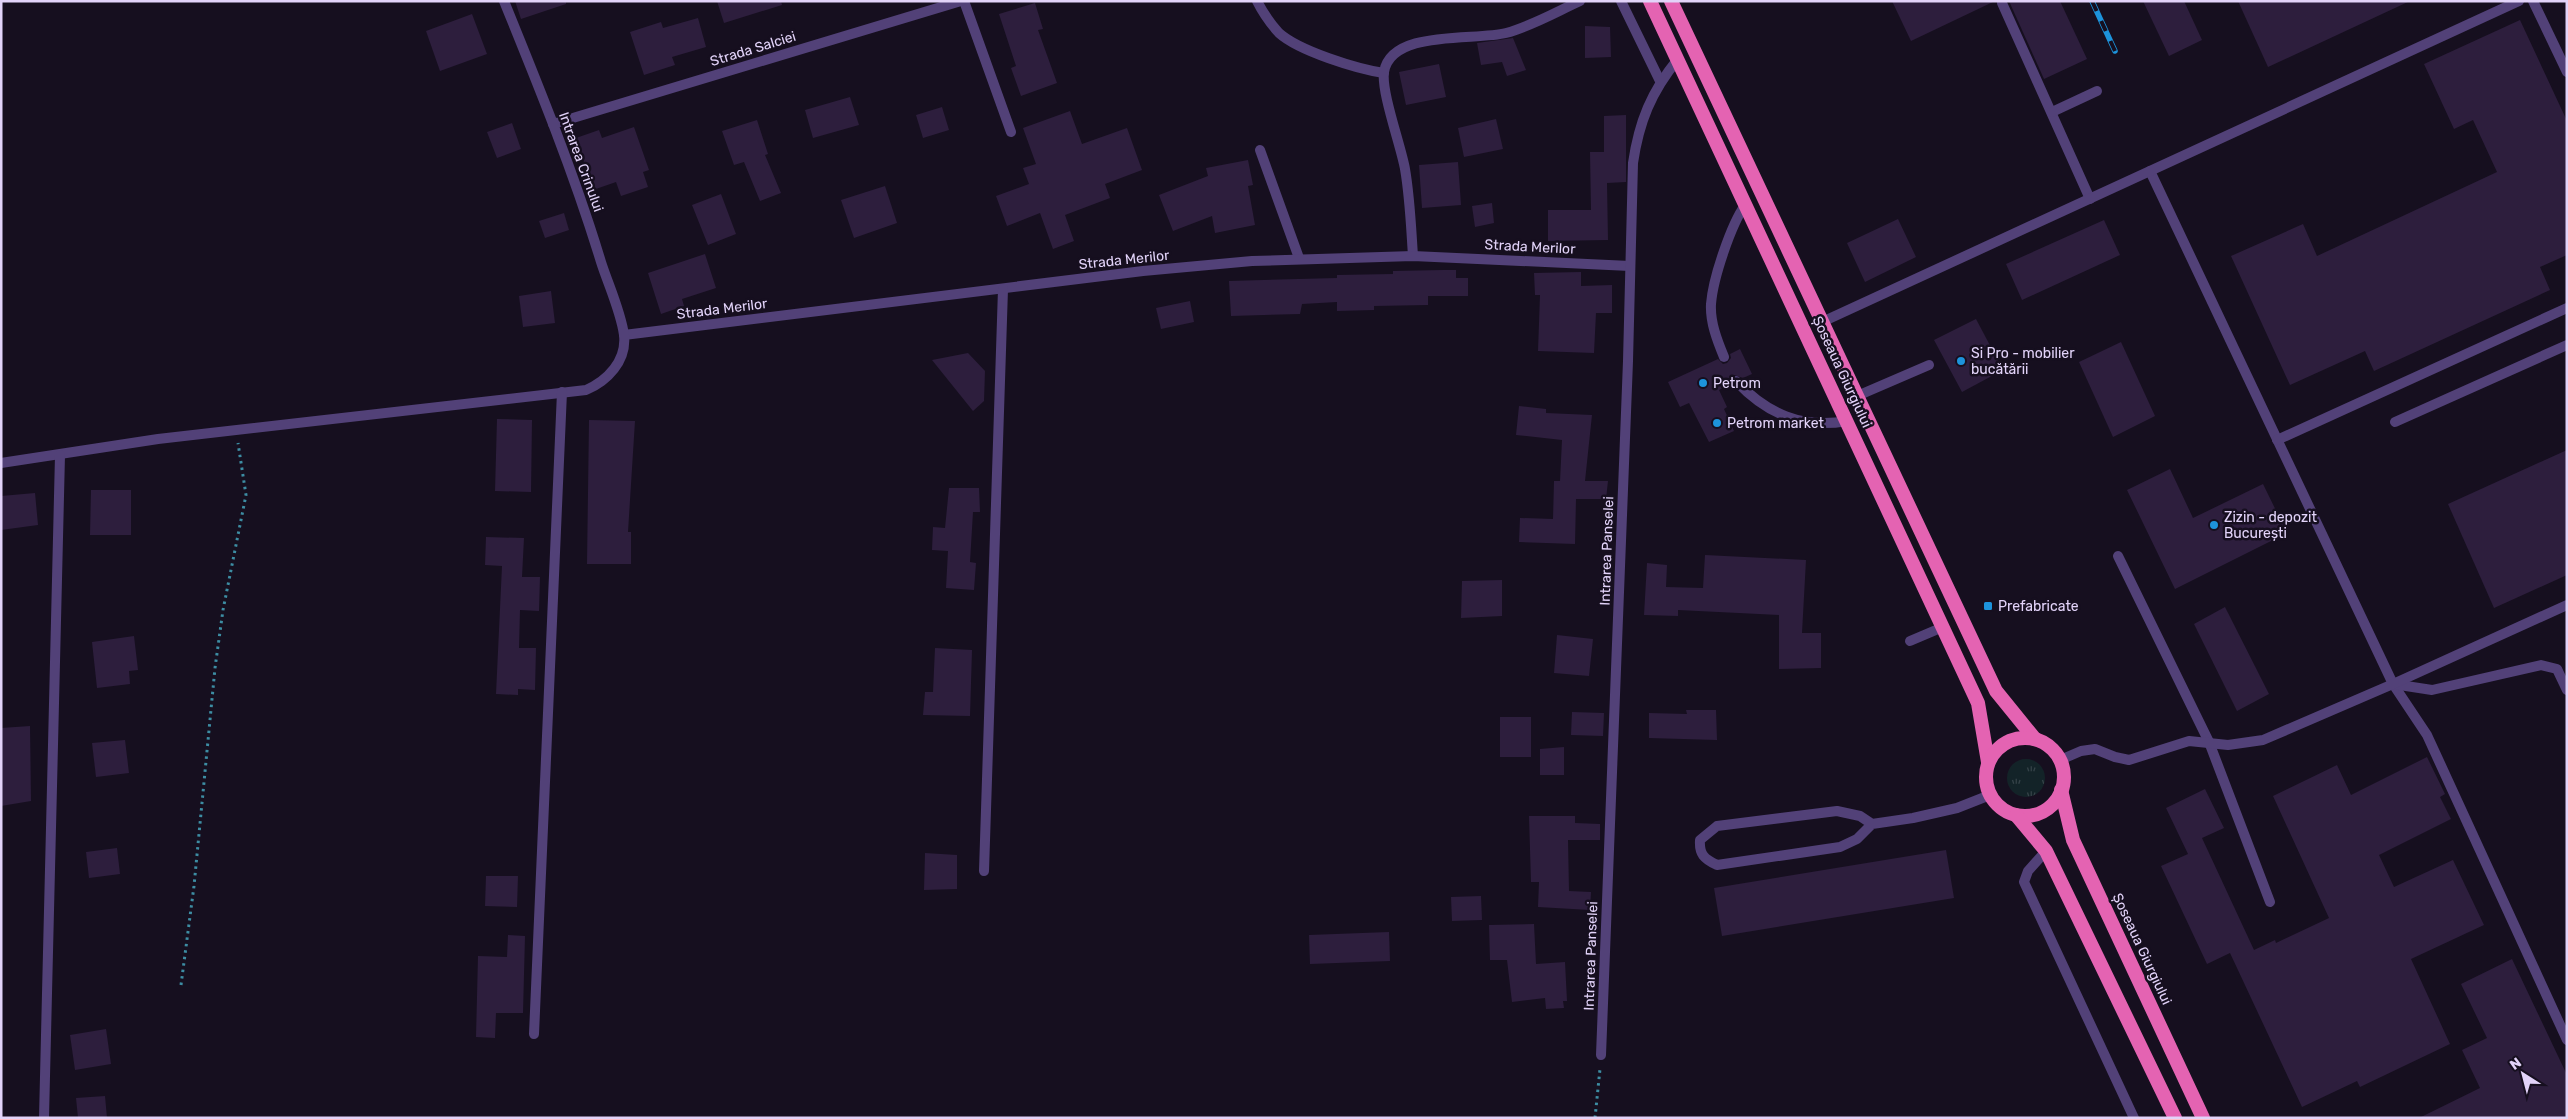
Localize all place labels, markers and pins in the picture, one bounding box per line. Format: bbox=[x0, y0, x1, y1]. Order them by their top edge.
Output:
place label: Si Pro - mobilier bucătării bbox=[1971, 345, 2075, 378]
marker: Si Pro - mobilier bucătării bbox=[1955, 355, 1967, 367]
place label: Petrom bbox=[1713, 375, 1761, 392]
marker: Petrom bbox=[1697, 377, 1709, 389]
place label: Petrom market bbox=[1727, 415, 1824, 432]
marker: Petrom market bbox=[1711, 417, 1723, 429]
place label: Zizin - depozit București bbox=[2224, 509, 2317, 542]
marker: Zizin - depozit București bbox=[2208, 519, 2220, 531]
place label: Prefabricate bbox=[1998, 598, 2079, 615]
marker: Prefabricate bbox=[1982, 600, 1994, 612]

